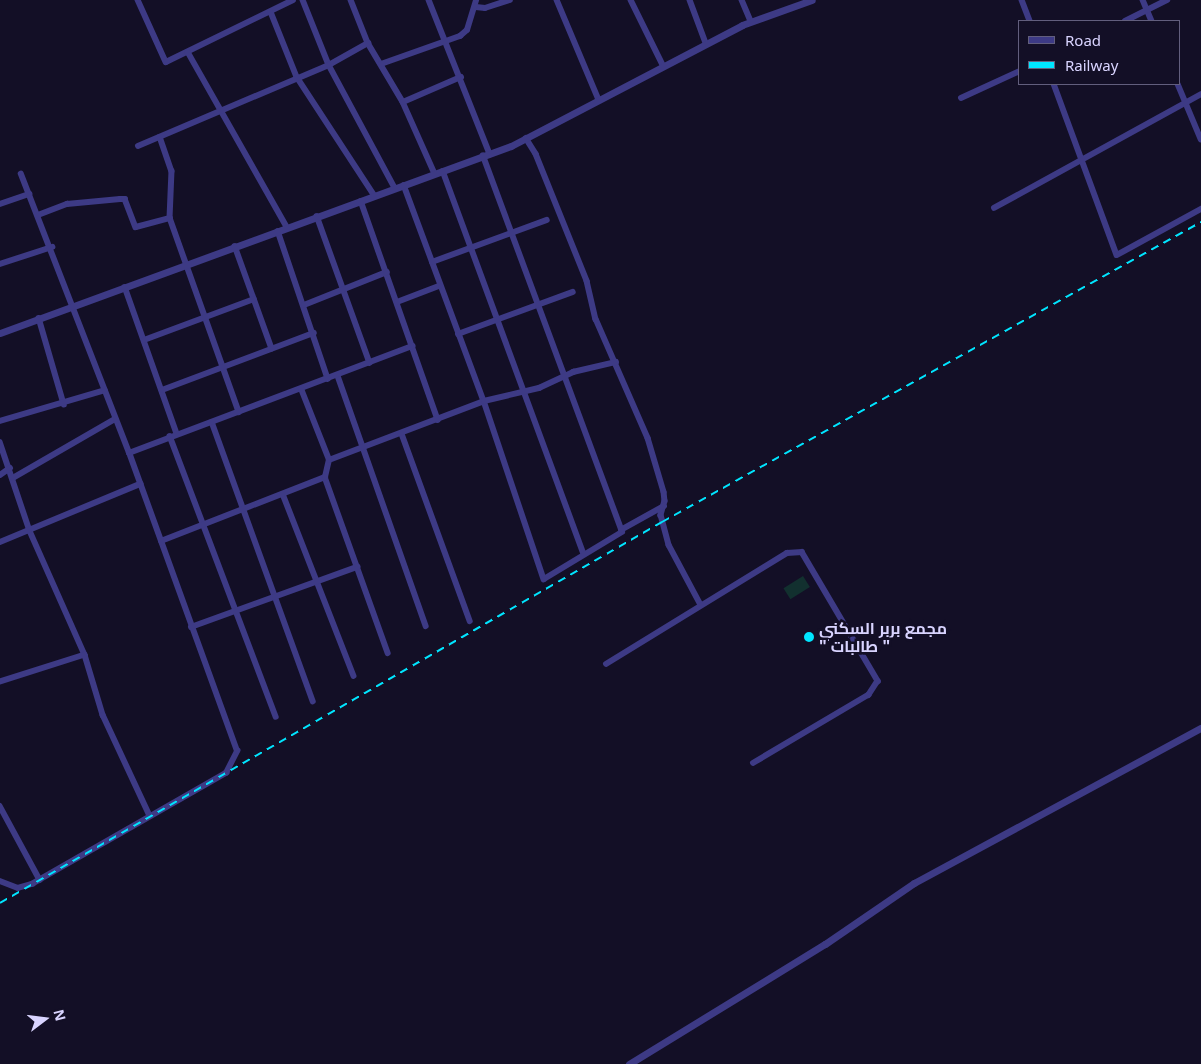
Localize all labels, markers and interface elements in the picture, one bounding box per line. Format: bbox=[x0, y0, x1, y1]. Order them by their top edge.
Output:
legend bbox=[1018, 20, 1181, 85]
text: Road bbox=[1065, 30, 1101, 50]
text: Railway bbox=[1065, 55, 1118, 75]
place label: مجمع بربر السكني " طالبات " bbox=[819, 618, 947, 656]
marker: مجمع بربر السكني " طالبات " bbox=[803, 631, 815, 643]
north arrow bbox=[20, 994, 70, 1044]
text: N bbox=[49, 1007, 71, 1023]

